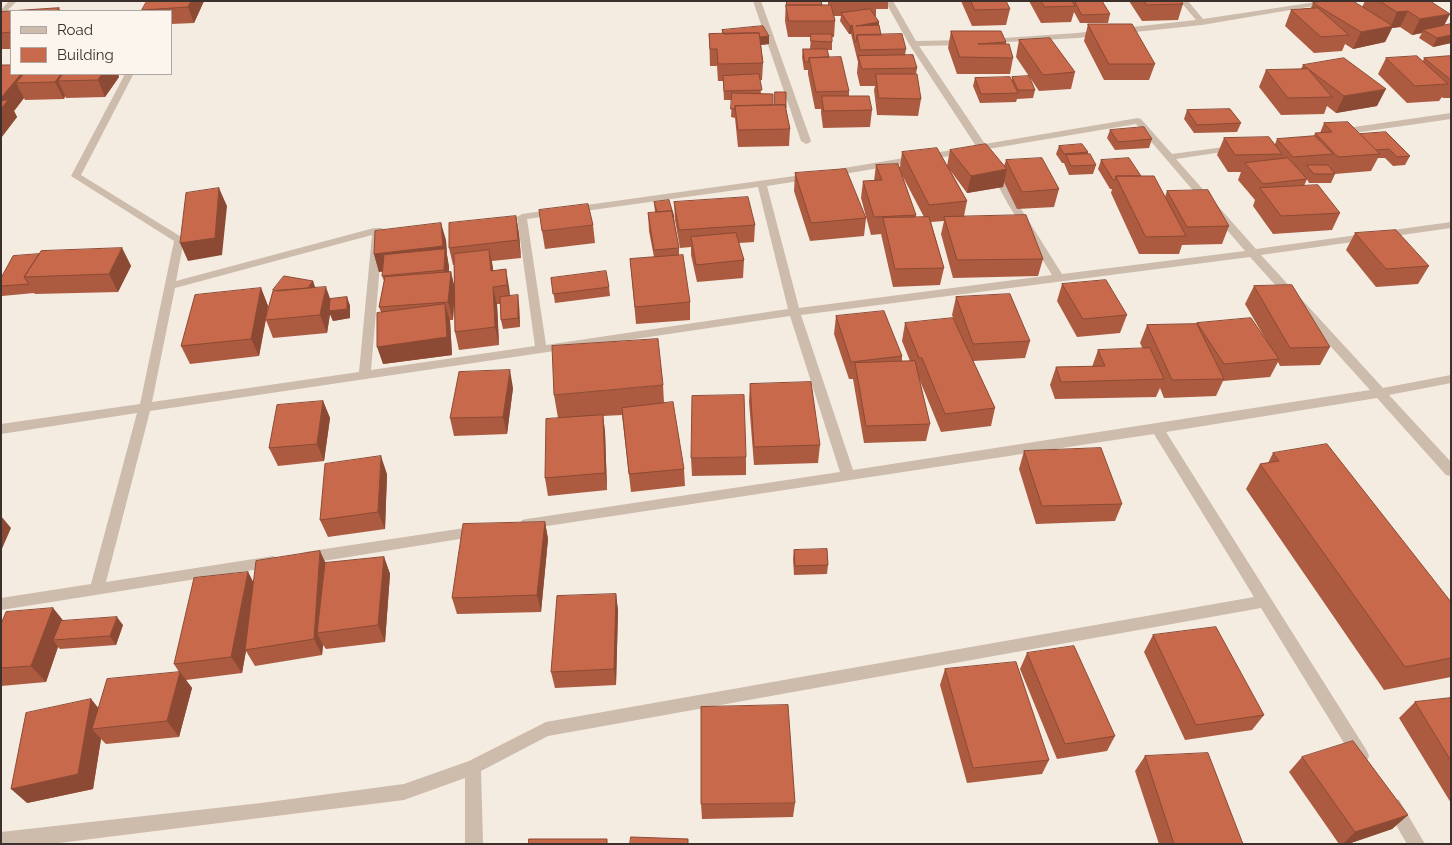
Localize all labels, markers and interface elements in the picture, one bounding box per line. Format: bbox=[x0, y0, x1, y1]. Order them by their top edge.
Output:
legend bbox=[10, 10, 172, 75]
text: Road bbox=[57, 21, 93, 39]
text: Building bbox=[57, 46, 114, 64]

